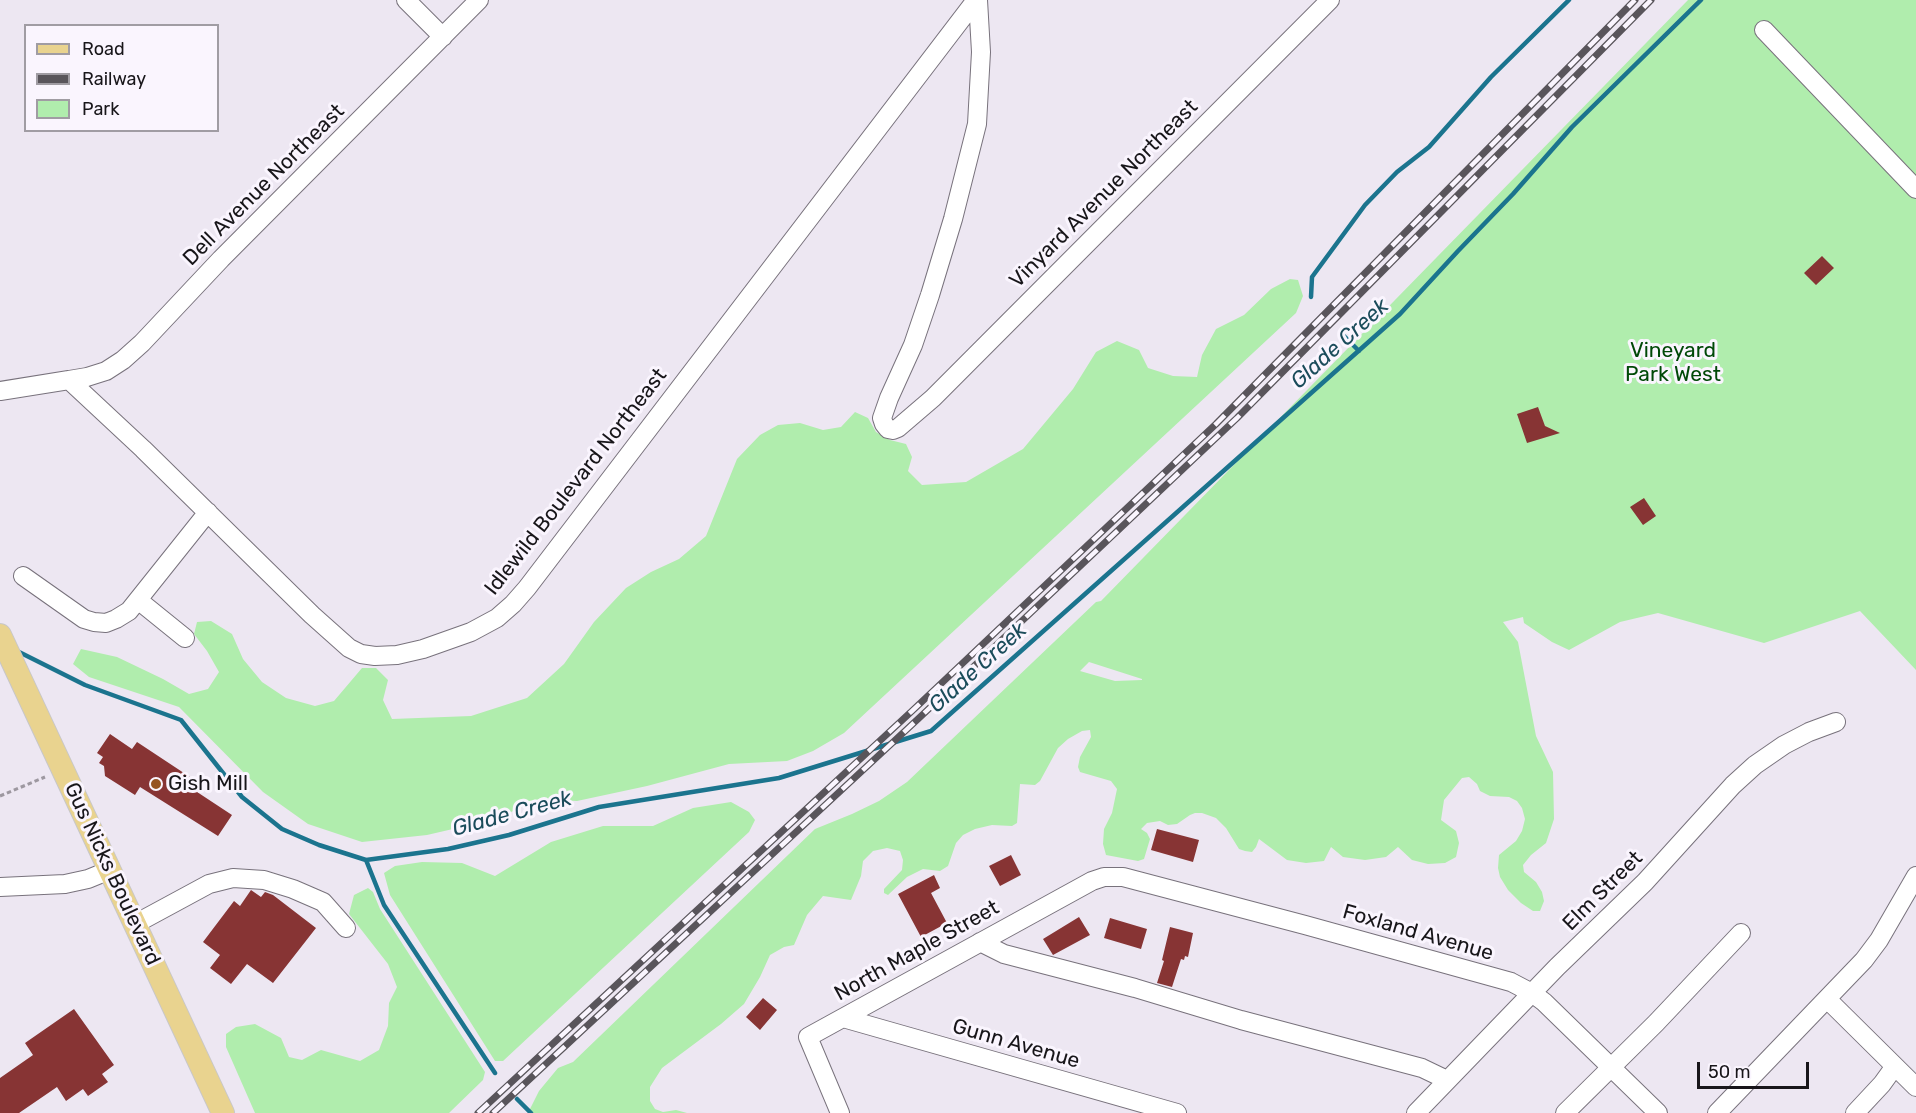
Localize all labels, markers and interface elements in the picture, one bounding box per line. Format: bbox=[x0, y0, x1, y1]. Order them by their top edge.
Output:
legend bbox=[24, 24, 219, 132]
text: Road bbox=[82, 38, 125, 60]
text: Railway bbox=[82, 68, 146, 90]
street label: Vinyard Avenue Northeast bbox=[1005, 95, 1203, 293]
text: Park bbox=[82, 98, 119, 120]
street label: Dell Avenue Northeast bbox=[178, 99, 350, 271]
water label: Glade Creek bbox=[1286, 293, 1394, 395]
park label: Vineyard Park West bbox=[1625, 338, 1721, 388]
street label: Idlewild Boulevard Northeast bbox=[480, 364, 672, 600]
water label: Glade Creek bbox=[924, 617, 1032, 719]
place label: Gish Mill bbox=[168, 771, 248, 797]
marker: Gish Mill bbox=[149, 777, 163, 791]
street label: Gus Nicks Boulevard bbox=[59, 779, 165, 969]
water label: Glade Creek bbox=[449, 785, 575, 843]
street label: Elm Street bbox=[1558, 846, 1648, 936]
street label: North Maple Street bbox=[830, 895, 1004, 1007]
street label: Foxland Avenue bbox=[1340, 899, 1496, 967]
street label: Gunn Avenue bbox=[950, 1014, 1082, 1074]
scale bar bbox=[1700, 1050, 1812, 1088]
text: 50 m bbox=[1708, 1061, 1751, 1083]

